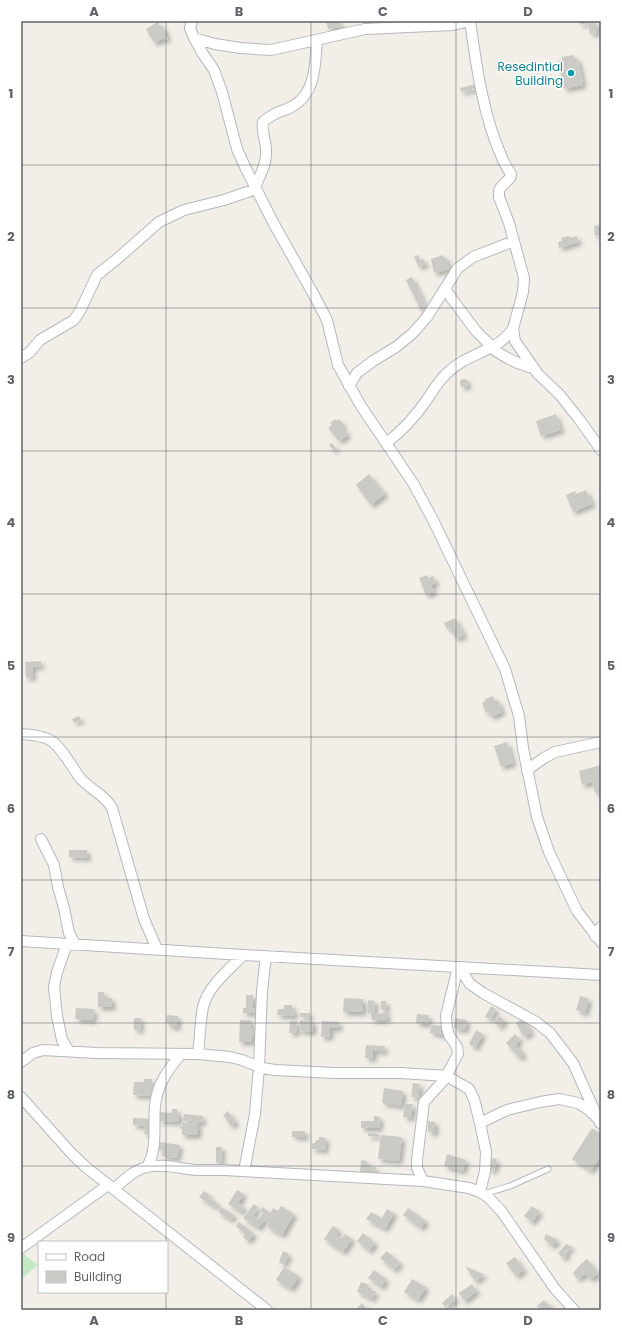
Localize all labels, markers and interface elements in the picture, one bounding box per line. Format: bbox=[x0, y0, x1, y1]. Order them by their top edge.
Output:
text: A bbox=[89, 2, 99, 21]
text: B bbox=[235, 2, 244, 21]
text: C bbox=[378, 2, 388, 21]
text: D bbox=[523, 2, 533, 21]
place label: Resedintial Building bbox=[497, 58, 563, 89]
marker: Resedintial Building bbox=[566, 68, 576, 78]
text: 1 bbox=[9, 84, 13, 103]
text: 1 bbox=[609, 84, 613, 103]
text: 2 bbox=[7, 227, 15, 246]
text: 2 bbox=[607, 227, 615, 246]
text: 3 bbox=[7, 370, 15, 389]
text: 3 bbox=[607, 370, 615, 389]
text: 4 bbox=[7, 513, 16, 532]
text: 4 bbox=[607, 513, 616, 532]
text: 5 bbox=[7, 656, 15, 675]
text: 5 bbox=[607, 656, 615, 675]
text: 6 bbox=[7, 799, 15, 818]
text: 6 bbox=[607, 799, 615, 818]
text: 7 bbox=[8, 942, 15, 961]
text: 7 bbox=[608, 942, 615, 961]
text: 8 bbox=[7, 1085, 15, 1104]
text: 8 bbox=[607, 1085, 615, 1104]
text: 9 bbox=[7, 1228, 15, 1247]
text: 9 bbox=[607, 1228, 615, 1247]
legend bbox=[38, 1241, 168, 1293]
text: Road bbox=[74, 1248, 105, 1265]
text: Building bbox=[74, 1268, 122, 1285]
text: A bbox=[89, 1311, 99, 1330]
text: B bbox=[235, 1311, 244, 1330]
text: C bbox=[378, 1311, 388, 1330]
text: D bbox=[523, 1311, 533, 1330]

